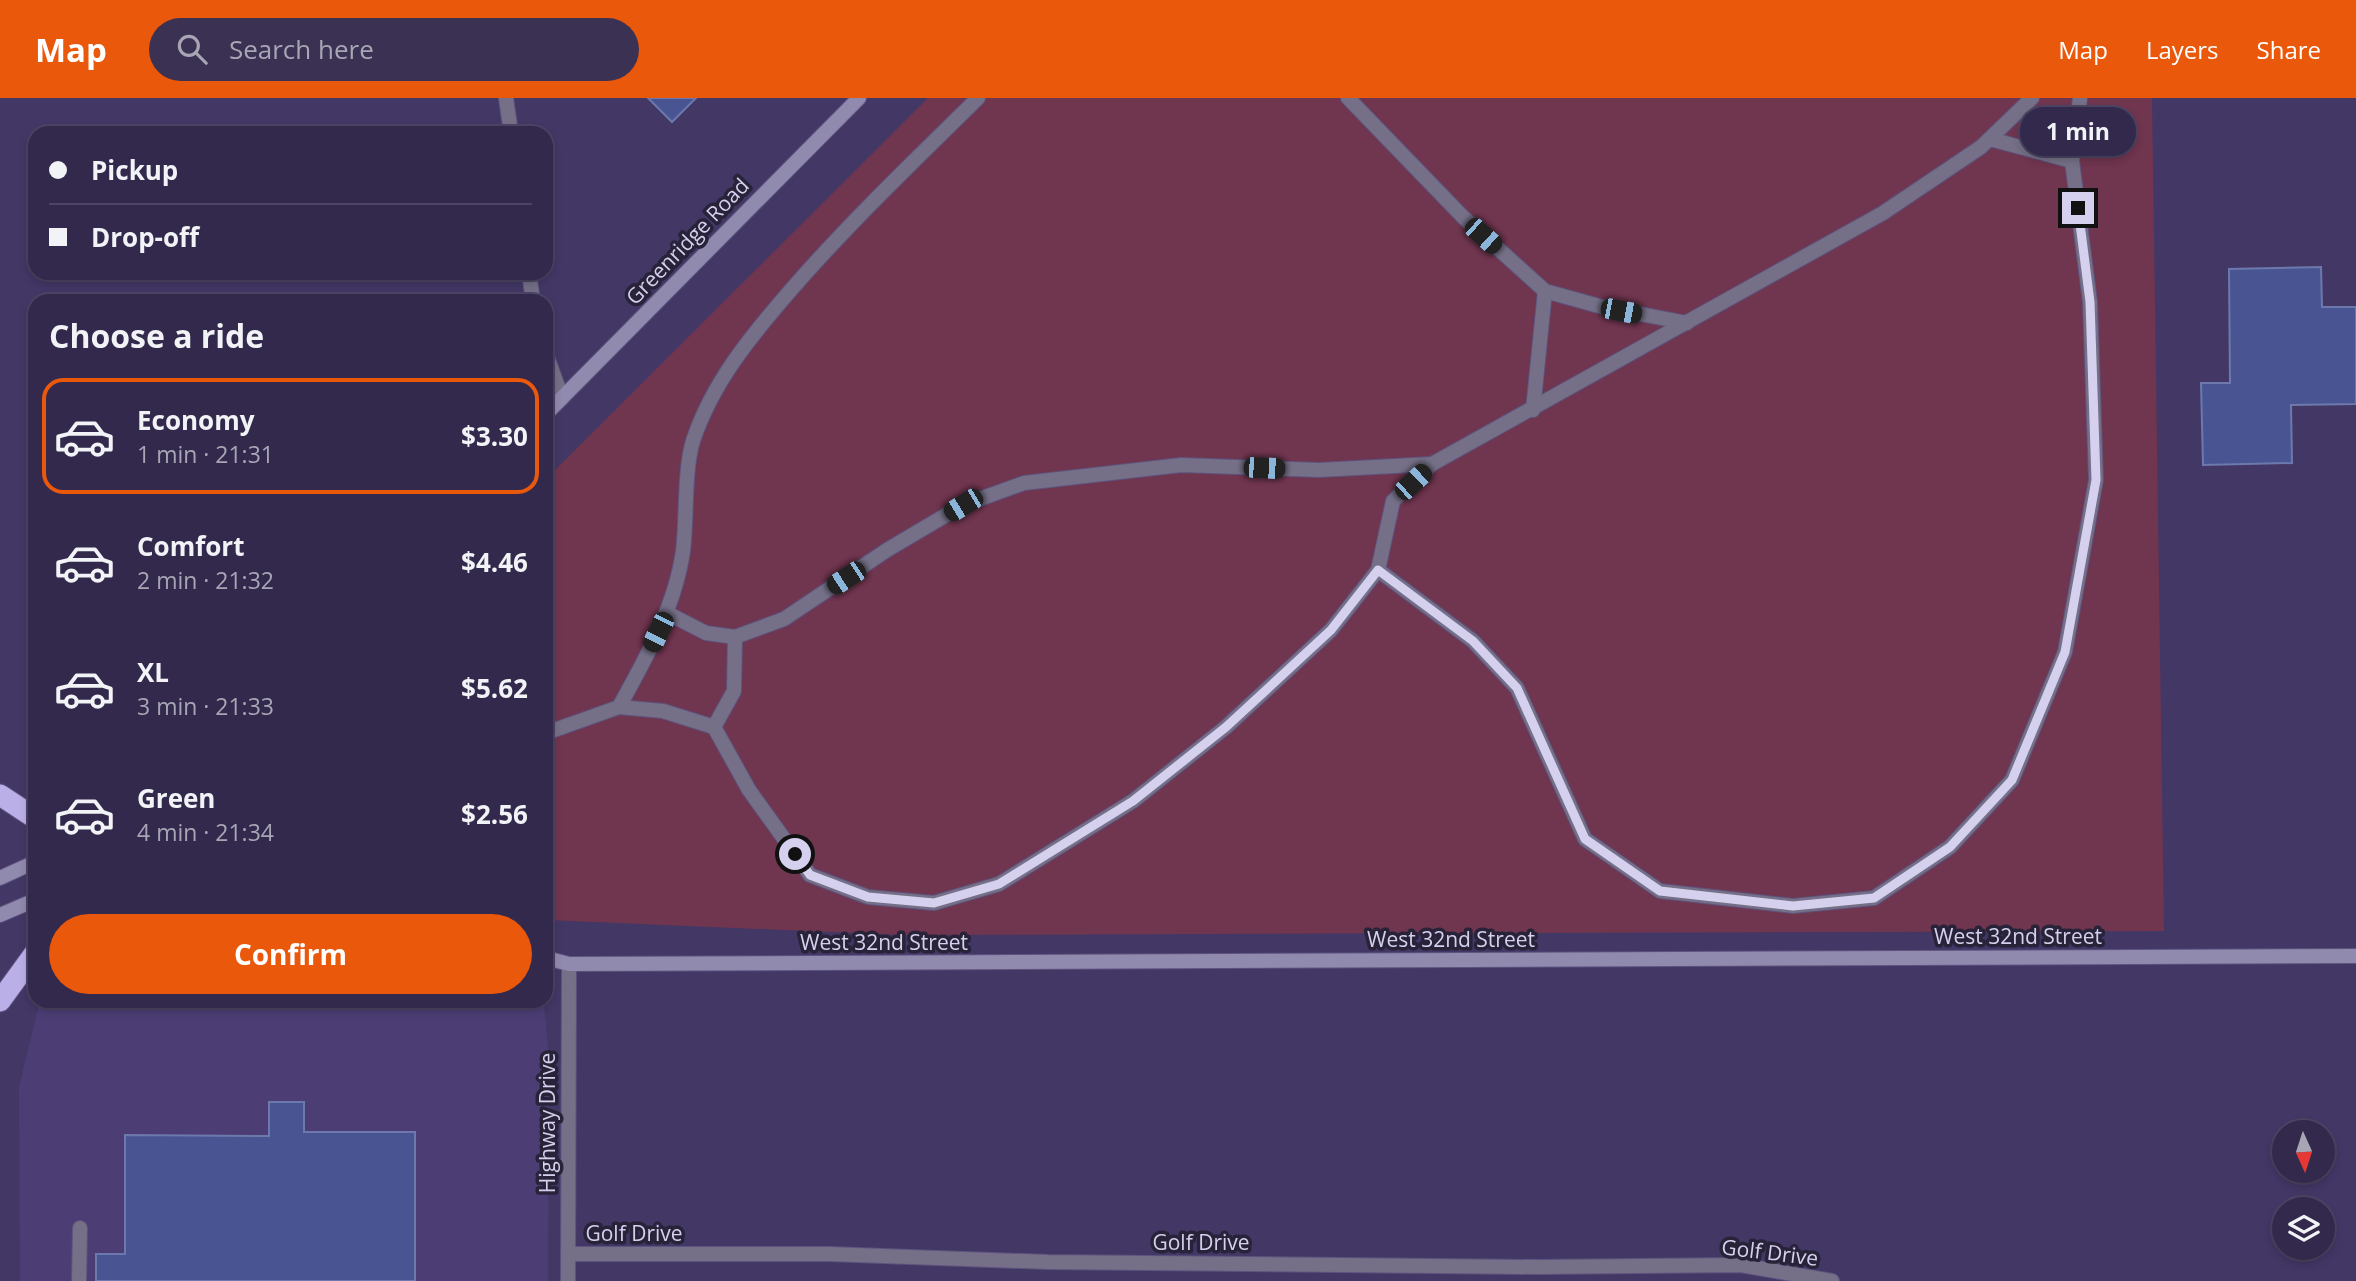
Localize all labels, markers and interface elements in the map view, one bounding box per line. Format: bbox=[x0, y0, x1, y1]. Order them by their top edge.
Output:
search box bbox=[149, 18, 639, 81]
text: Map bbox=[35, 27, 107, 72]
icon: search bbox=[173, 30, 211, 68]
text: Search here bbox=[229, 31, 374, 67]
text: Map bbox=[2058, 33, 2108, 66]
text: Layers bbox=[2146, 33, 2219, 66]
text: Share bbox=[2257, 33, 2321, 66]
callout: 1 min bbox=[2020, 106, 2136, 155]
text: 1 min bbox=[2046, 115, 2110, 147]
text: Pickup bbox=[91, 152, 178, 188]
street label: Greenridge Road bbox=[619, 172, 755, 310]
route end bbox=[2062, 192, 2094, 224]
car bbox=[1461, 214, 1506, 258]
text: Drop-off bbox=[91, 219, 199, 255]
car bbox=[1599, 297, 1644, 325]
text: Choose a ride bbox=[49, 314, 264, 357]
text: Economy bbox=[137, 402, 255, 438]
icon: car bbox=[53, 405, 116, 468]
text: $3.30 bbox=[461, 418, 528, 454]
text: 1 min · 21:31 bbox=[137, 438, 274, 470]
car bbox=[1243, 457, 1286, 479]
car bbox=[1391, 460, 1436, 504]
car bbox=[940, 485, 987, 525]
text: Comfort bbox=[137, 528, 244, 564]
icon: car bbox=[53, 531, 116, 594]
text: $4.46 bbox=[461, 544, 528, 580]
car bbox=[823, 558, 870, 598]
text: 2 min · 21:32 bbox=[137, 564, 274, 596]
car bbox=[640, 609, 677, 655]
text: XL bbox=[137, 654, 169, 690]
icon: car bbox=[53, 657, 116, 720]
text: $5.62 bbox=[461, 670, 528, 706]
text: 3 min · 21:33 bbox=[137, 690, 274, 722]
text: Green bbox=[137, 780, 215, 816]
icon: car bbox=[53, 783, 116, 846]
text: $2.56 bbox=[461, 796, 528, 832]
text: 4 min · 21:34 bbox=[137, 816, 274, 848]
route start bbox=[779, 838, 811, 870]
button: Confirm bbox=[49, 914, 532, 994]
street label: West 32nd Street bbox=[1934, 922, 2102, 950]
street label: West 32nd Street bbox=[1367, 925, 1535, 953]
street label: West 32nd Street bbox=[800, 928, 968, 956]
street label: Highway Drive bbox=[533, 1053, 561, 1193]
north arrow bbox=[2272, 1120, 2334, 1183]
map controls bbox=[2272, 1120, 2335, 1260]
button: layers bbox=[2272, 1197, 2335, 1260]
street label: Golf Drive bbox=[585, 1219, 683, 1247]
street label: Golf Drive bbox=[1152, 1228, 1250, 1256]
street label: Golf Drive bbox=[1720, 1232, 1820, 1272]

